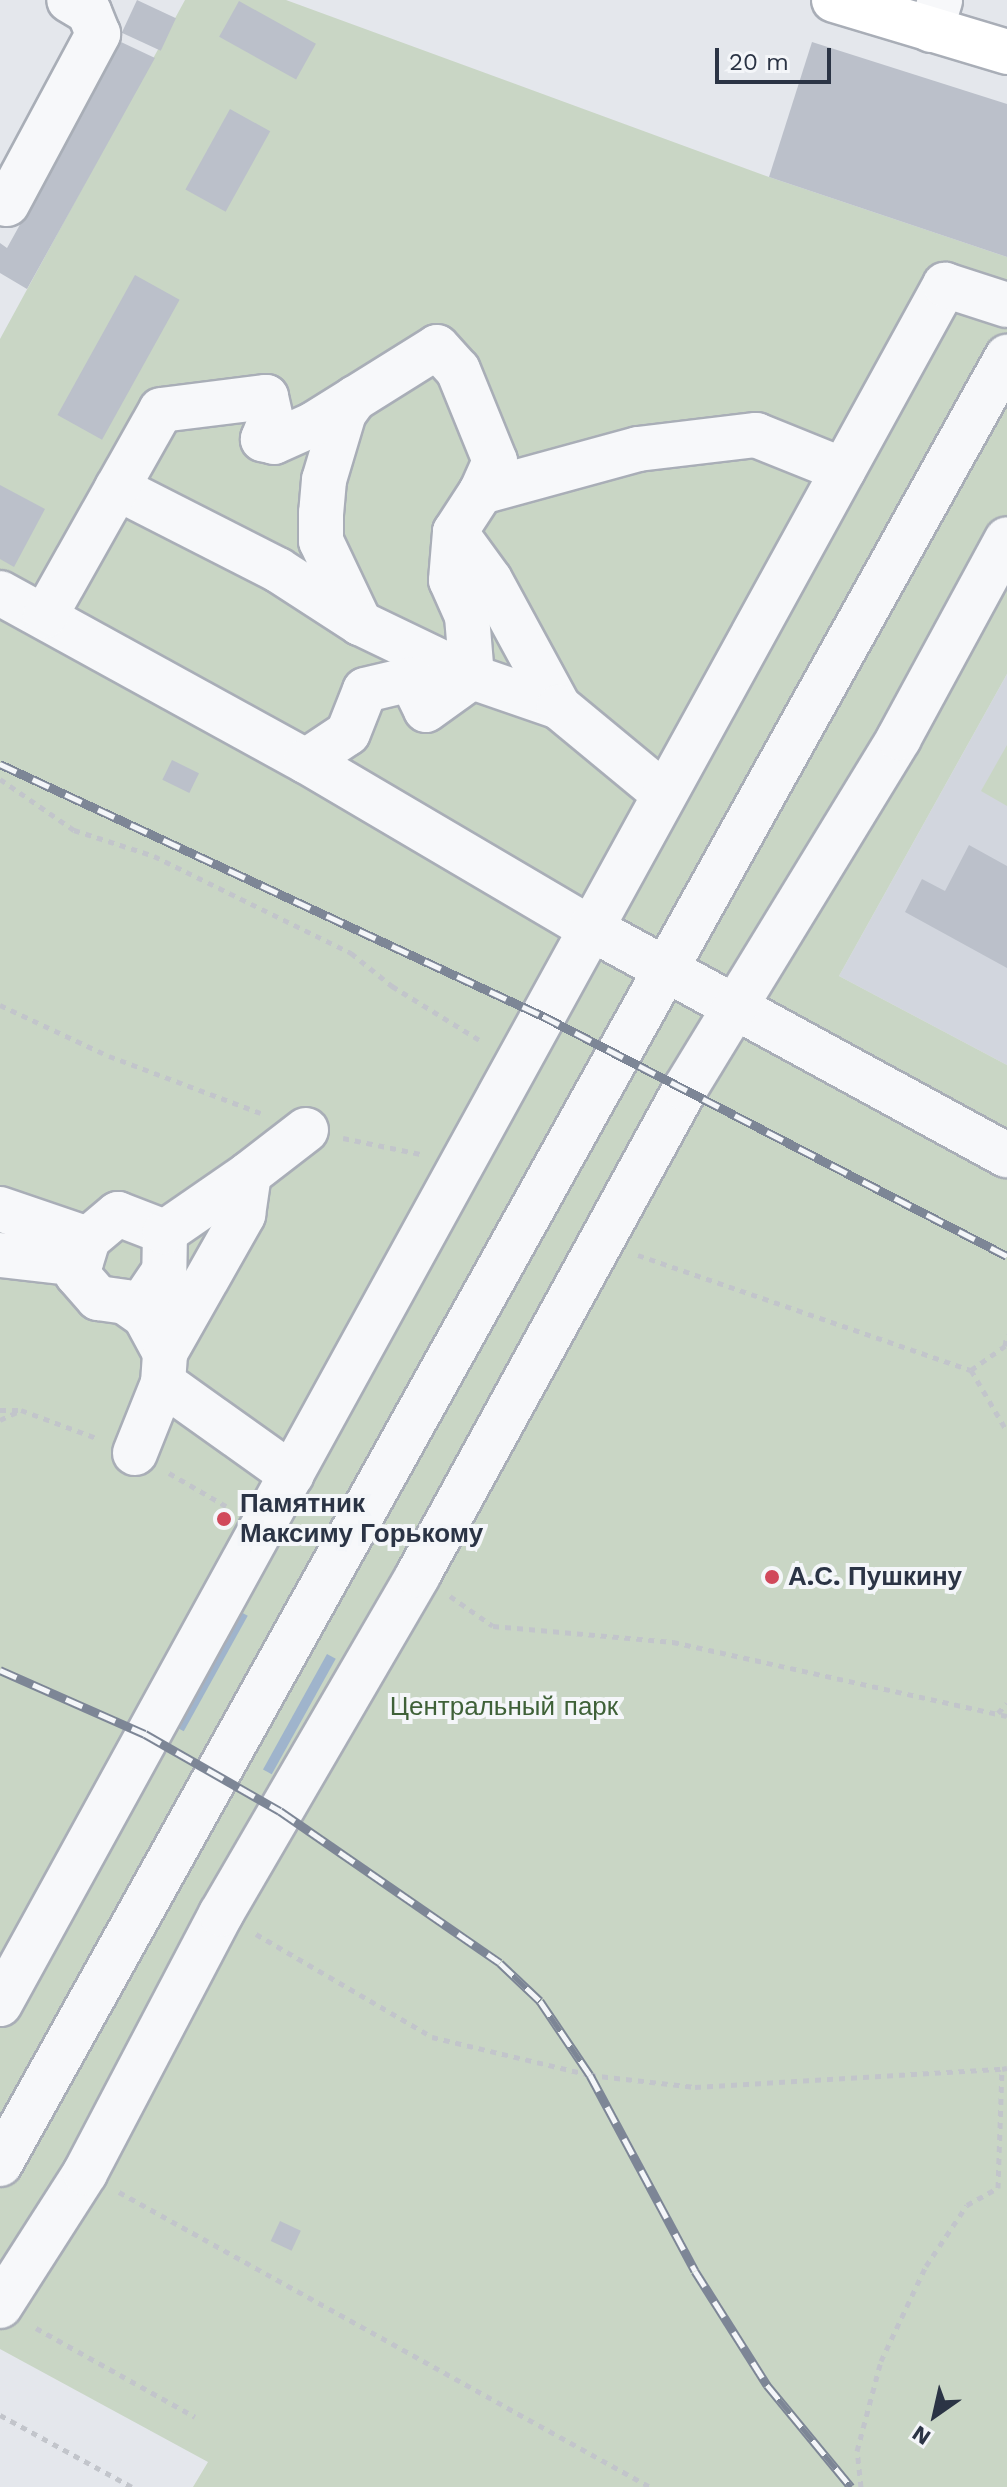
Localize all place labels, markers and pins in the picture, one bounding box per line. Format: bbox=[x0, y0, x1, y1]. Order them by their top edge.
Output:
place label: Памятник Максиму Горькому bbox=[240, 1488, 483, 1550]
marker: Памятник Максиму Горькому bbox=[215, 1510, 233, 1528]
place label: А.С. Пушкину bbox=[788, 1561, 962, 1593]
marker: А.С. Пушкину bbox=[763, 1568, 781, 1586]

